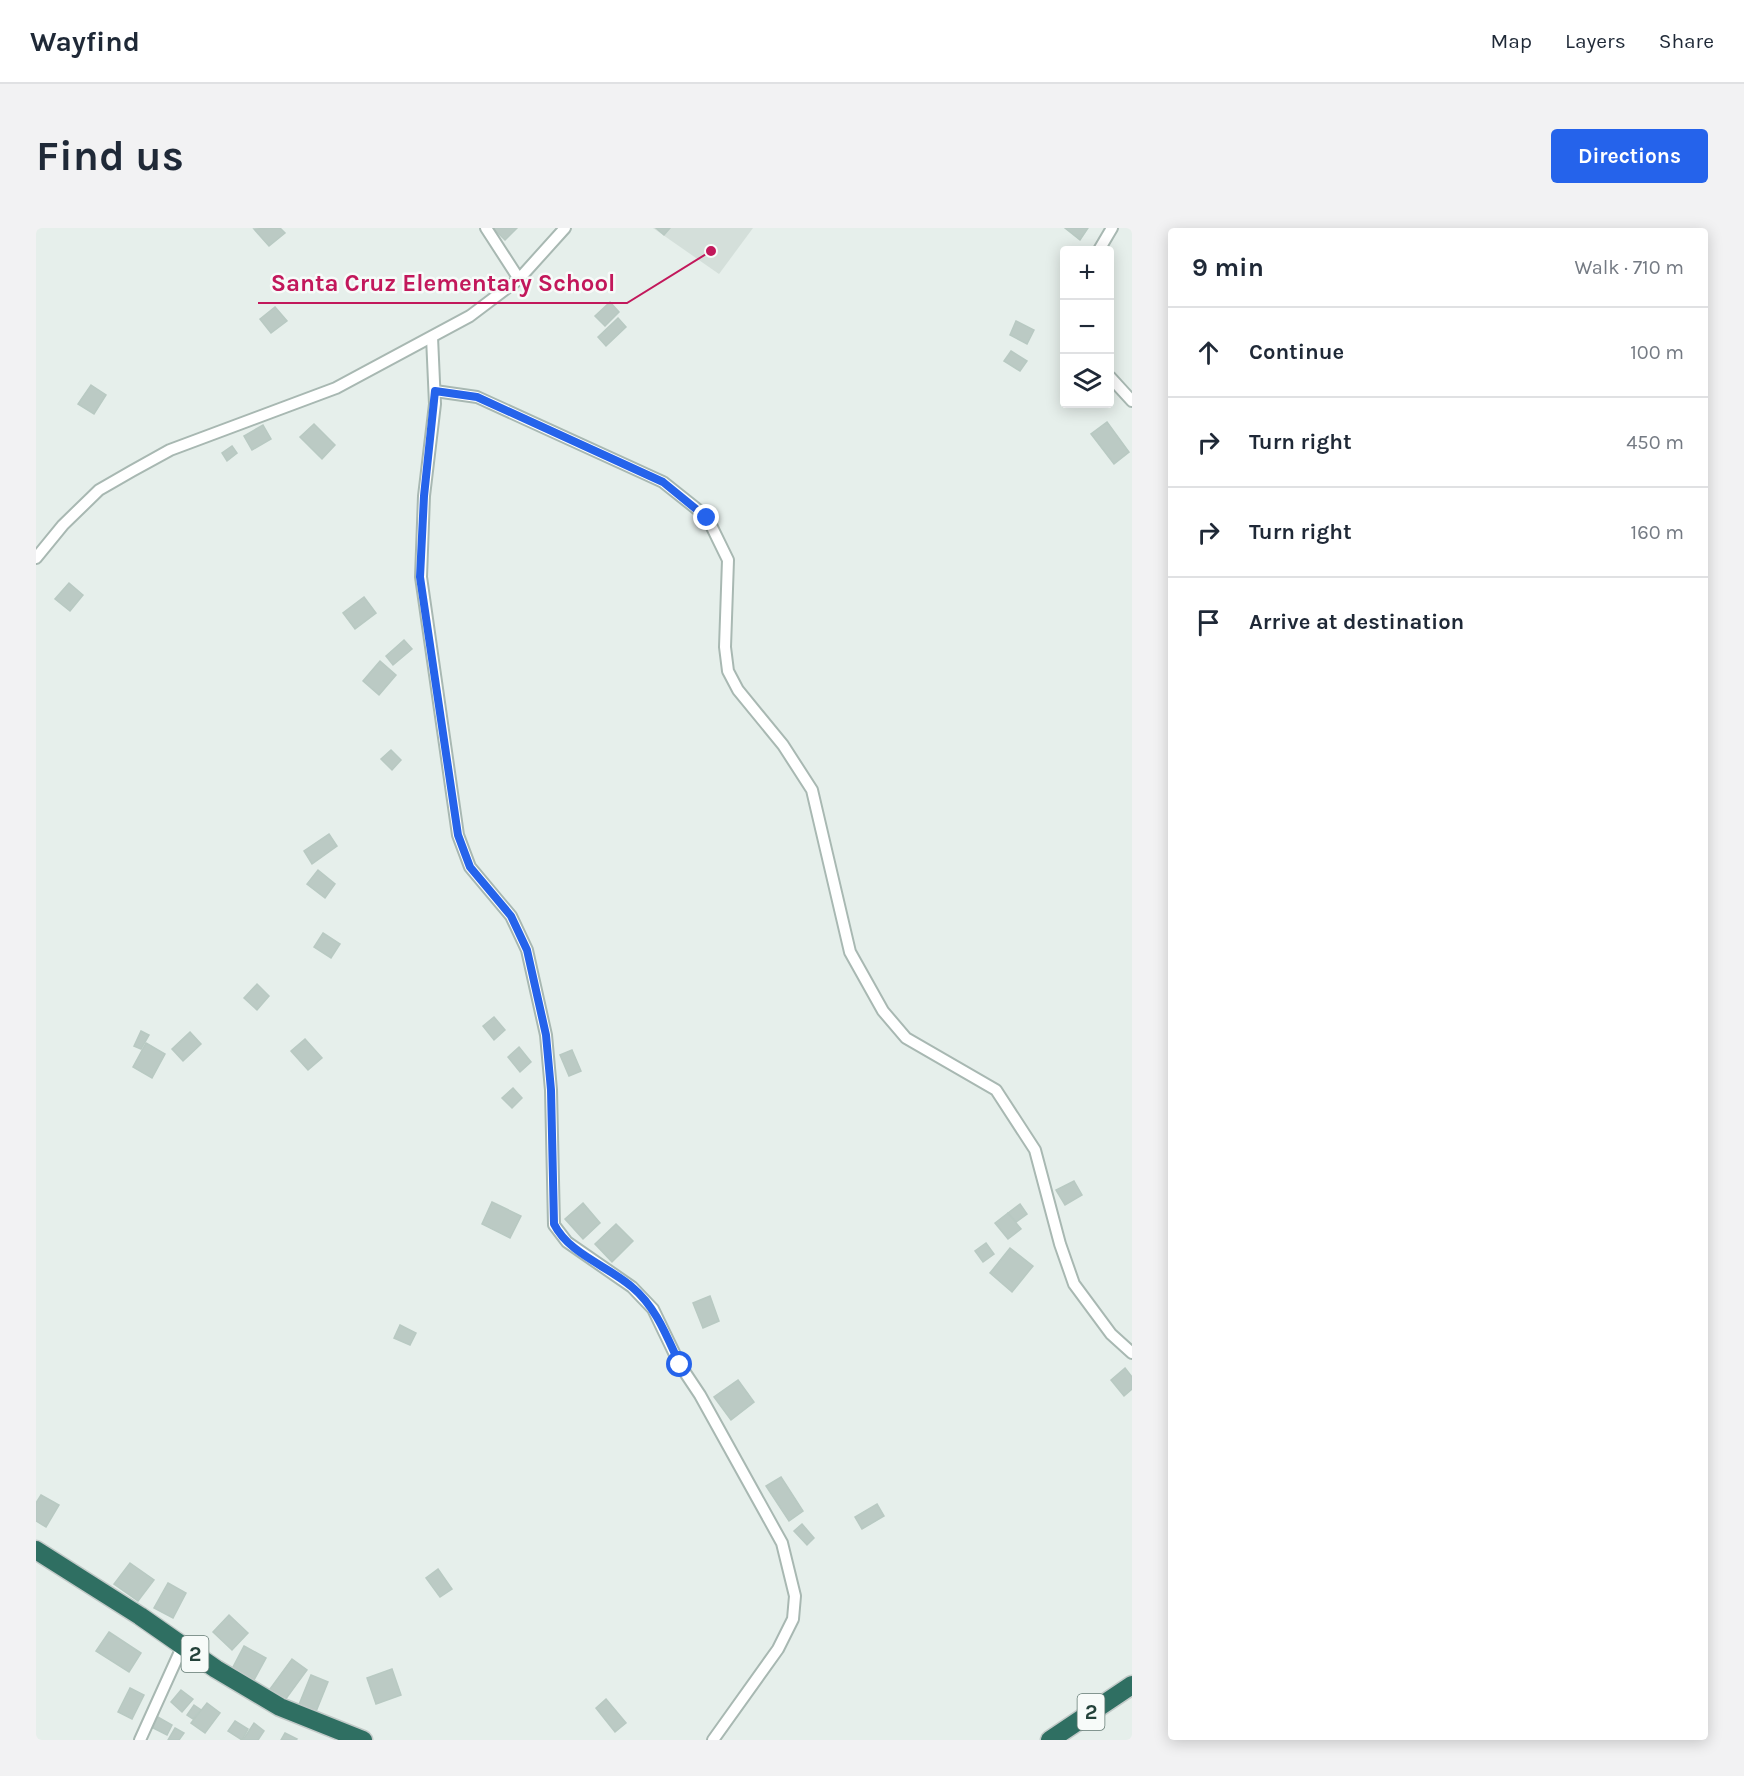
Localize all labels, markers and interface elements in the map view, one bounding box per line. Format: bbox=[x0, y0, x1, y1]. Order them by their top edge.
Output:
text: Wayfind bbox=[30, 25, 140, 58]
text: Map bbox=[1490, 29, 1532, 53]
text: Layers bbox=[1565, 29, 1626, 53]
text: Share bbox=[1659, 29, 1714, 53]
button: Directions bbox=[1551, 129, 1708, 183]
text: Find us bbox=[36, 131, 184, 181]
map controls bbox=[1060, 246, 1114, 408]
button: + bbox=[1060, 246, 1114, 300]
text: 9 min bbox=[1192, 252, 1264, 283]
text: Walk · 710 m bbox=[1574, 256, 1684, 279]
callout: Santa Cruz Elementary School bbox=[258, 261, 627, 303]
text: Santa Cruz Elementary School bbox=[271, 269, 615, 297]
button: − bbox=[1060, 300, 1114, 354]
icon: ahead bbox=[1192, 336, 1225, 369]
text: Continue bbox=[1249, 339, 1344, 365]
text: 100 m bbox=[1630, 341, 1684, 364]
button: layers bbox=[1060, 354, 1114, 408]
icon: right bbox=[1192, 426, 1225, 459]
text: Turn right bbox=[1249, 429, 1352, 455]
text: 450 m bbox=[1626, 431, 1684, 454]
route end bbox=[693, 504, 719, 530]
icon: right bbox=[1192, 516, 1225, 549]
text: Turn right bbox=[1249, 519, 1352, 545]
text: 160 m bbox=[1631, 521, 1684, 544]
icon: arrive bbox=[1192, 606, 1225, 639]
text: Arrive at destination bbox=[1249, 609, 1464, 635]
route start bbox=[666, 1351, 692, 1377]
road number: 2 bbox=[182, 1636, 208, 1672]
road number: 2 bbox=[1078, 1694, 1104, 1730]

